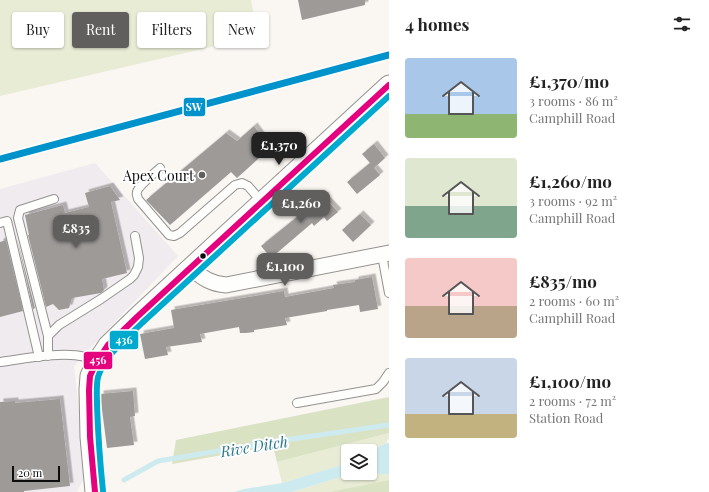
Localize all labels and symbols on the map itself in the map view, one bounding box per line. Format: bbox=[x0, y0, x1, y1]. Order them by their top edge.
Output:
line badge: SW bbox=[183, 97, 206, 117]
text: SW bbox=[186, 99, 203, 114]
pin: £1,370 bbox=[246, 132, 312, 166]
place label: Apex Court bbox=[122, 166, 195, 185]
marker: Apex Court bbox=[197, 170, 207, 180]
pin: £1,260 bbox=[268, 190, 334, 224]
pin: £835 bbox=[52, 215, 100, 249]
unlabelled marker bbox=[198, 251, 208, 261]
pin: £1,100 bbox=[252, 253, 318, 287]
line badge: 436 bbox=[109, 330, 139, 350]
text: 436 bbox=[115, 332, 133, 347]
line badge: 456 bbox=[83, 351, 113, 370]
text: 456 bbox=[89, 352, 107, 367]
water label: Rive Ditch bbox=[218, 431, 289, 461]
scale bar bbox=[12, 464, 60, 483]

